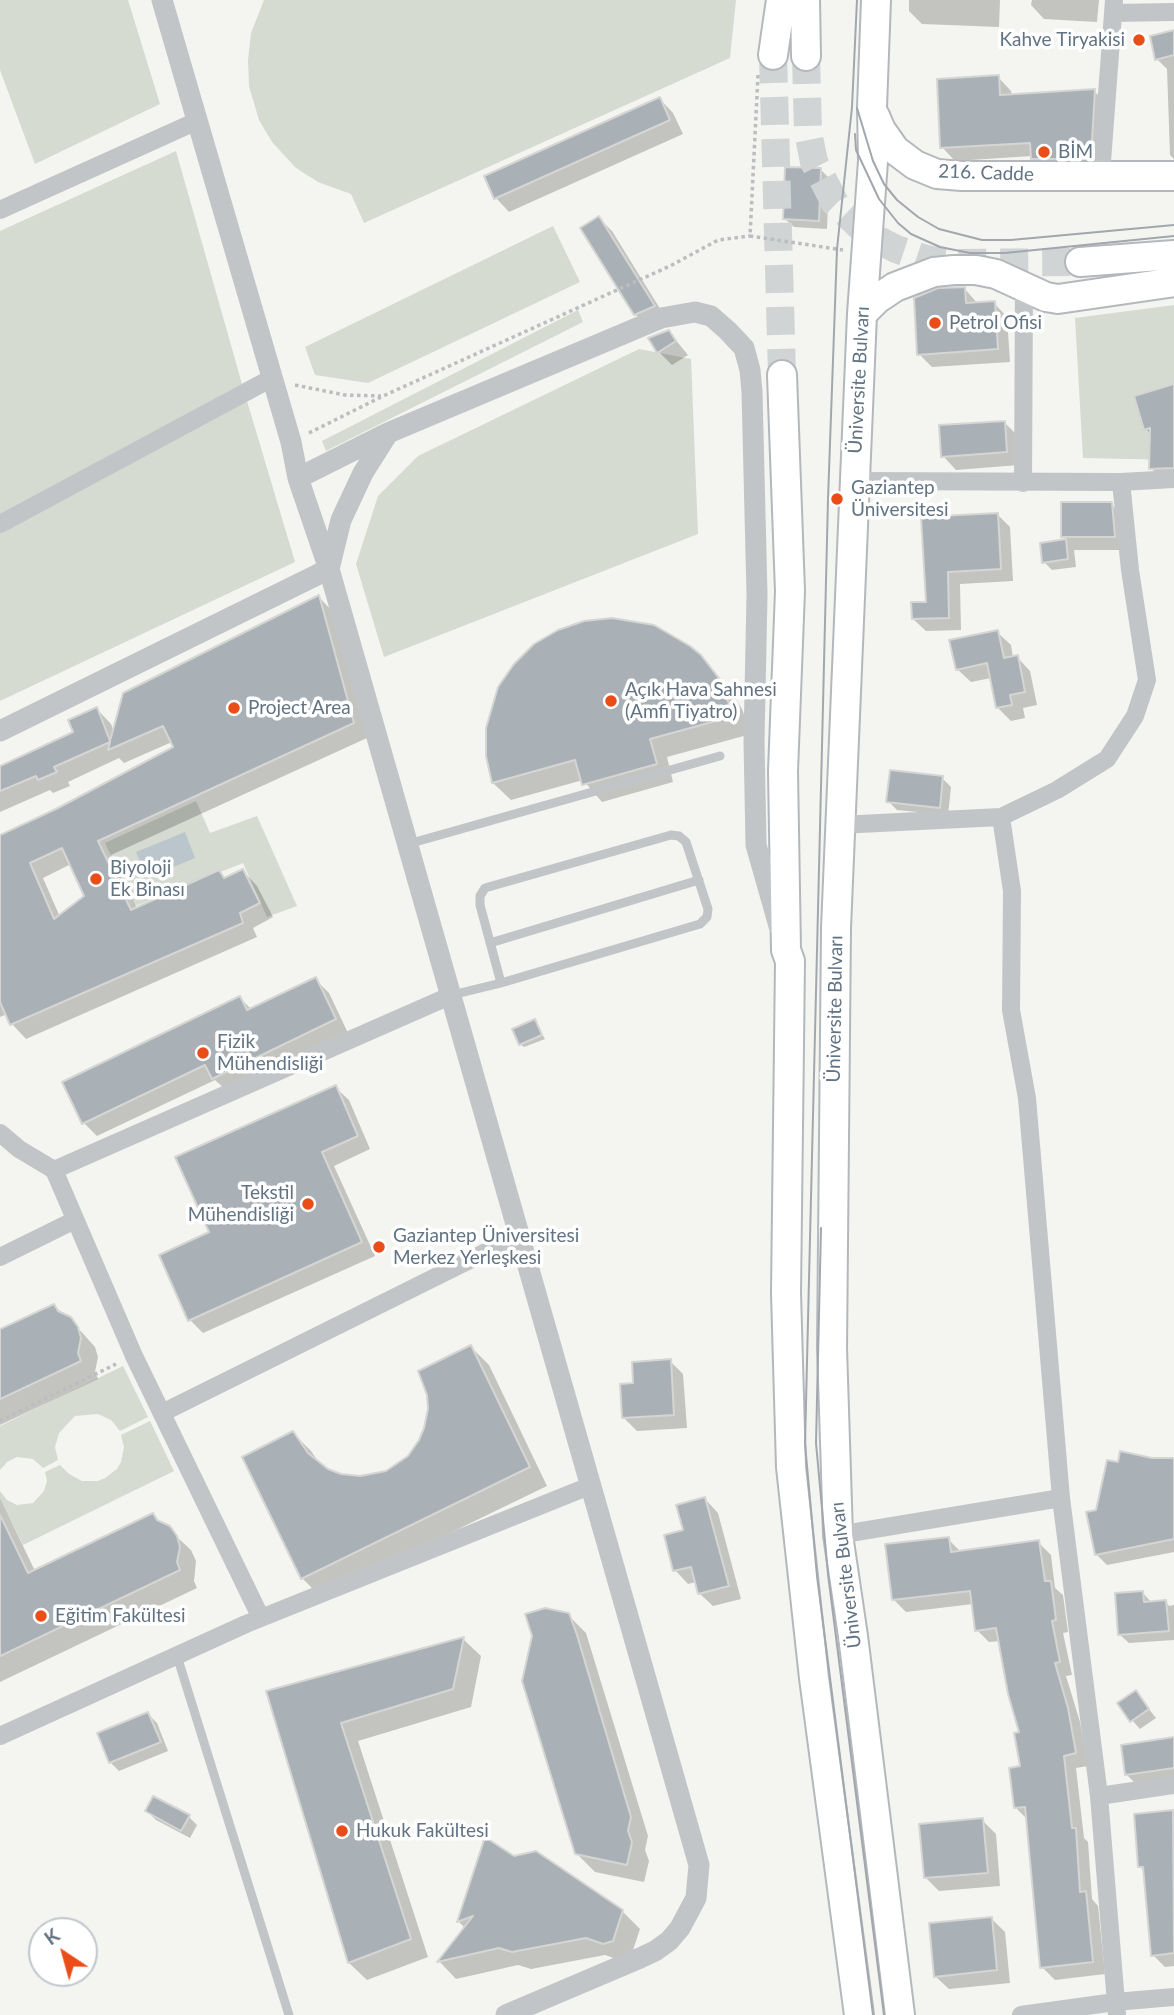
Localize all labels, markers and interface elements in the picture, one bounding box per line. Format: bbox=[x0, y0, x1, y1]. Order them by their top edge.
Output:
place label: Kahve Tiryakisi bbox=[1000, 29, 1125, 51]
marker: Kahve Tiryakisi bbox=[1131, 32, 1147, 48]
place label: BİM bbox=[1058, 141, 1093, 163]
marker: BİM bbox=[1036, 144, 1052, 160]
street label: 216. Cadde bbox=[938, 160, 1034, 186]
street label: Üniversite Bulvarı bbox=[844, 306, 874, 454]
place label: Petrol Ofisi bbox=[949, 312, 1042, 334]
marker: Petrol Ofisi bbox=[927, 315, 943, 331]
place label: Gaziantep Üniversitesi bbox=[851, 477, 949, 521]
marker: Gaziantep Üniversitesi bbox=[829, 491, 845, 507]
place label: Açık Hava Sahnesi (Amfi Tiyatro) bbox=[625, 679, 777, 723]
marker: Açık Hava Sahnesi (Amfi Tiyatro) bbox=[603, 693, 619, 709]
place label: Project Area bbox=[248, 697, 351, 719]
marker: Project Area bbox=[226, 700, 242, 716]
place label: Biyoloji Ek Binası bbox=[110, 857, 185, 901]
marker: Biyoloji Ek Binası bbox=[88, 871, 104, 887]
street label: Üniversite Bulvarı bbox=[822, 935, 848, 1083]
place label: Fizik Mühendisliği bbox=[217, 1031, 323, 1075]
marker: Fizik Mühendisliği bbox=[195, 1045, 211, 1061]
place label: Tekstil Mühendisliği bbox=[188, 1182, 294, 1226]
marker: Tekstil Mühendisliği bbox=[300, 1196, 316, 1212]
place label: Gaziantep Üniversitesi Merkez Yerleşkesi bbox=[393, 1225, 579, 1269]
marker: Gaziantep Üniversitesi Merkez Yerleşkesi bbox=[371, 1239, 387, 1255]
street label: Üniversite Bulvarı bbox=[826, 1500, 866, 1650]
place label: Eğitim Fakültesi bbox=[55, 1605, 185, 1627]
marker: Eğitim Fakültesi bbox=[33, 1608, 49, 1624]
place label: Hukuk Fakültesi bbox=[356, 1820, 489, 1842]
marker: Hukuk Fakültesi bbox=[334, 1823, 350, 1839]
north arrow bbox=[28, 1917, 98, 1987]
text: K bbox=[40, 1923, 64, 1949]

